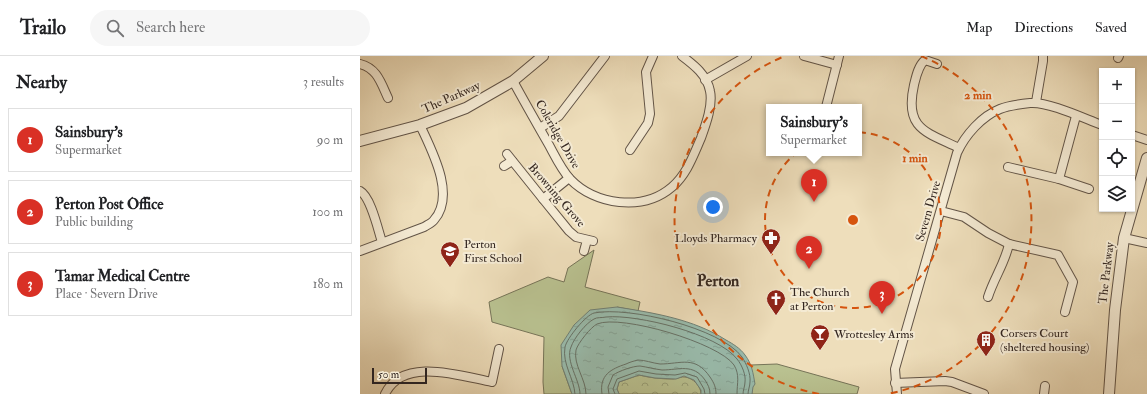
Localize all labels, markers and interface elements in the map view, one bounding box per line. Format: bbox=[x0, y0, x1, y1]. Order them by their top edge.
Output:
search box bbox=[90, 10, 370, 46]
text: Trailo bbox=[20, 16, 66, 40]
icon: search bbox=[104, 17, 126, 39]
text: Search here bbox=[136, 18, 205, 37]
text: Map bbox=[966, 19, 992, 36]
text: Directions bbox=[1014, 19, 1073, 36]
text: Saved bbox=[1095, 19, 1127, 36]
map controls bbox=[1099, 68, 1135, 212]
button: + bbox=[1099, 68, 1135, 104]
text: Nearby bbox=[16, 72, 67, 93]
text: 3 results bbox=[303, 74, 344, 90]
street label: The Parkway bbox=[420, 78, 483, 117]
text: 2 min bbox=[964, 88, 992, 103]
street label: Coleridge Drive bbox=[532, 97, 583, 171]
popup bbox=[766, 104, 862, 156]
button: − bbox=[1099, 104, 1135, 140]
text: Sainsbury's bbox=[780, 113, 848, 132]
text: Sainsbury's bbox=[55, 123, 123, 142]
text: 1 bbox=[28, 132, 32, 148]
text: 90 m bbox=[317, 132, 343, 148]
text: Supermarket bbox=[780, 132, 847, 148]
button: locate bbox=[1099, 140, 1135, 176]
text: Supermarket bbox=[55, 142, 122, 158]
text: 1 min bbox=[902, 151, 929, 166]
street label: Browning Grove bbox=[525, 160, 588, 230]
pin: 1 bbox=[801, 169, 827, 202]
button: layers bbox=[1099, 176, 1135, 212]
street label: Severn Drive bbox=[913, 179, 944, 243]
text: Perton Post Office bbox=[55, 195, 164, 214]
your location bbox=[703, 197, 723, 217]
text: 2 bbox=[27, 204, 33, 220]
text: 100 m bbox=[312, 204, 343, 220]
centre of rings bbox=[846, 213, 860, 227]
text: Public building bbox=[55, 214, 133, 230]
pharmacy icon: Lloyds Pharmacy bbox=[760, 227, 782, 255]
place label: Lloyds Pharmacy bbox=[675, 231, 758, 246]
pin: 2 bbox=[796, 236, 822, 269]
place label: Perton First School bbox=[464, 237, 522, 266]
school or university icon: Perton First School bbox=[439, 240, 461, 268]
street label: The Parkway bbox=[1095, 241, 1118, 305]
text: Tamar Medical Centre bbox=[55, 267, 190, 286]
district label: Perton bbox=[697, 271, 740, 291]
text: 3 bbox=[28, 276, 33, 292]
text: 180 m bbox=[313, 276, 343, 292]
pin: 3 bbox=[869, 281, 895, 314]
place label: The Church at Perton bbox=[790, 285, 850, 314]
text: Place · Severn Drive bbox=[55, 286, 158, 302]
church icon: The Church at Perton bbox=[765, 288, 787, 316]
bar icon: Wrottesley Arms bbox=[809, 323, 831, 351]
place label: Corsers Court (sheltered housing) bbox=[1000, 326, 1090, 355]
place label: Wrottesley Arms bbox=[833, 327, 914, 342]
building icon: Corsers Court (sheltered housing) bbox=[975, 329, 997, 357]
scale bar bbox=[372, 366, 427, 385]
text: 50 m bbox=[378, 368, 399, 381]

